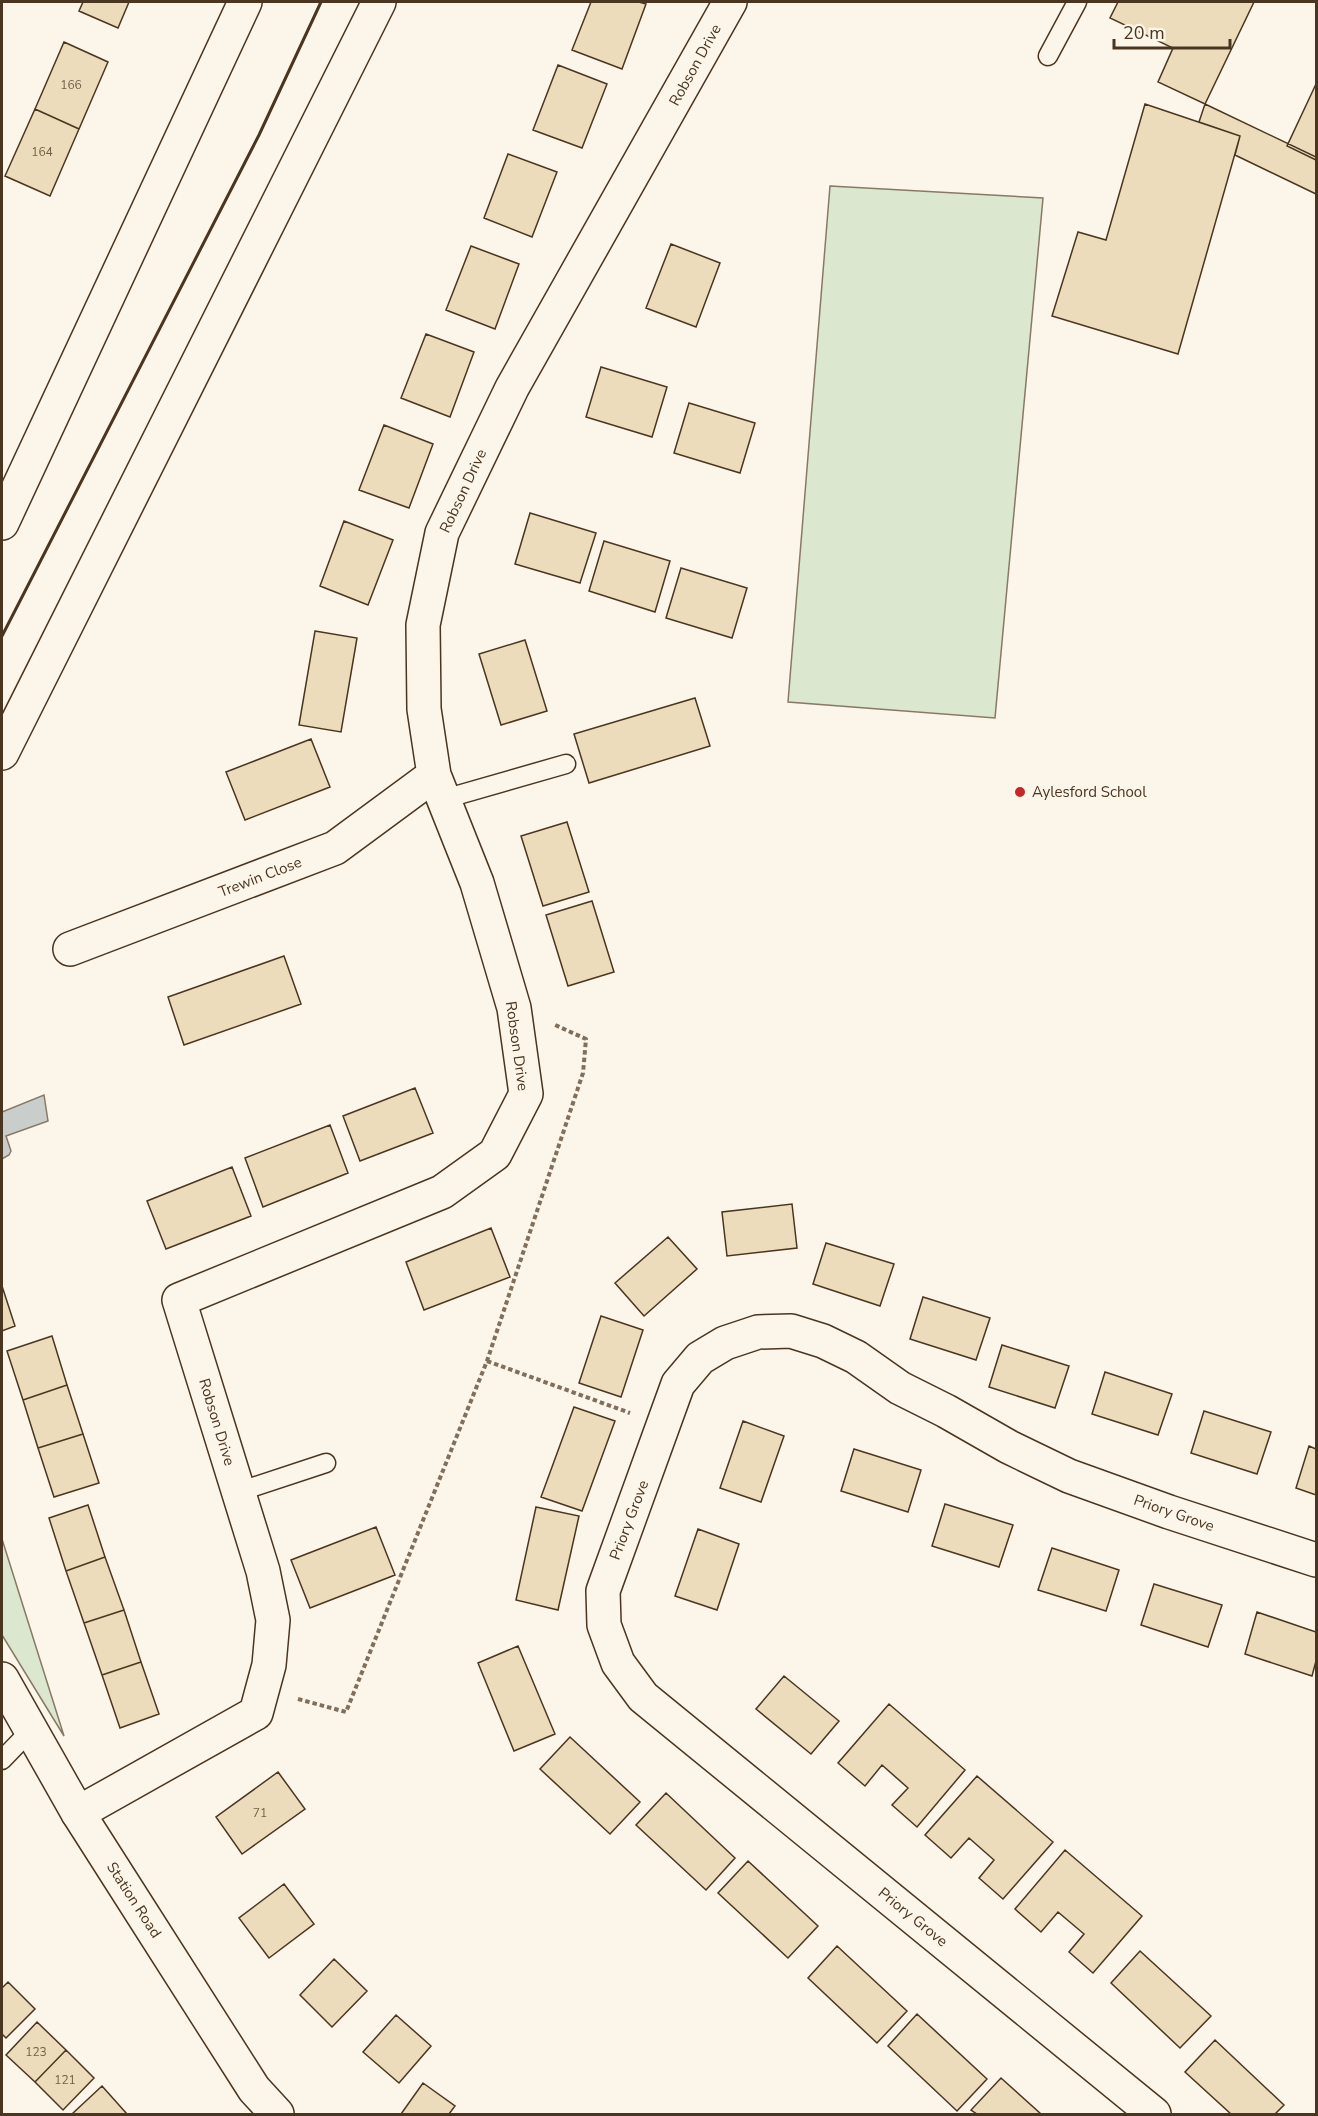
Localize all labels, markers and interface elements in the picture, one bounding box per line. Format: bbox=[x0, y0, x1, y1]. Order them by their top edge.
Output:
scale bar bbox=[1114, 12, 1230, 50]
street label: Robson Drive bbox=[664, 21, 726, 109]
text: 20 m bbox=[1123, 21, 1165, 45]
house number: 166 bbox=[60, 77, 82, 93]
house number: 164 bbox=[31, 144, 53, 160]
street label: Robson Drive bbox=[435, 446, 491, 536]
place label: Aylesford School bbox=[1032, 782, 1147, 802]
marker: Aylesford School bbox=[1013, 785, 1027, 799]
street label: Trewin Close bbox=[216, 852, 304, 902]
street label: Robson Drive bbox=[501, 1000, 533, 1092]
street label: Robson Drive bbox=[194, 1376, 240, 1468]
street label: Priory Grove bbox=[605, 1477, 653, 1563]
street label: Priory Grove bbox=[1131, 1490, 1217, 1536]
house number: 71 bbox=[253, 1805, 267, 1821]
street label: Station Road bbox=[102, 1858, 166, 1942]
street label: Priory Grove bbox=[874, 1883, 952, 1951]
house number: 123 bbox=[25, 2044, 47, 2060]
house number: 121 bbox=[54, 2072, 76, 2088]

